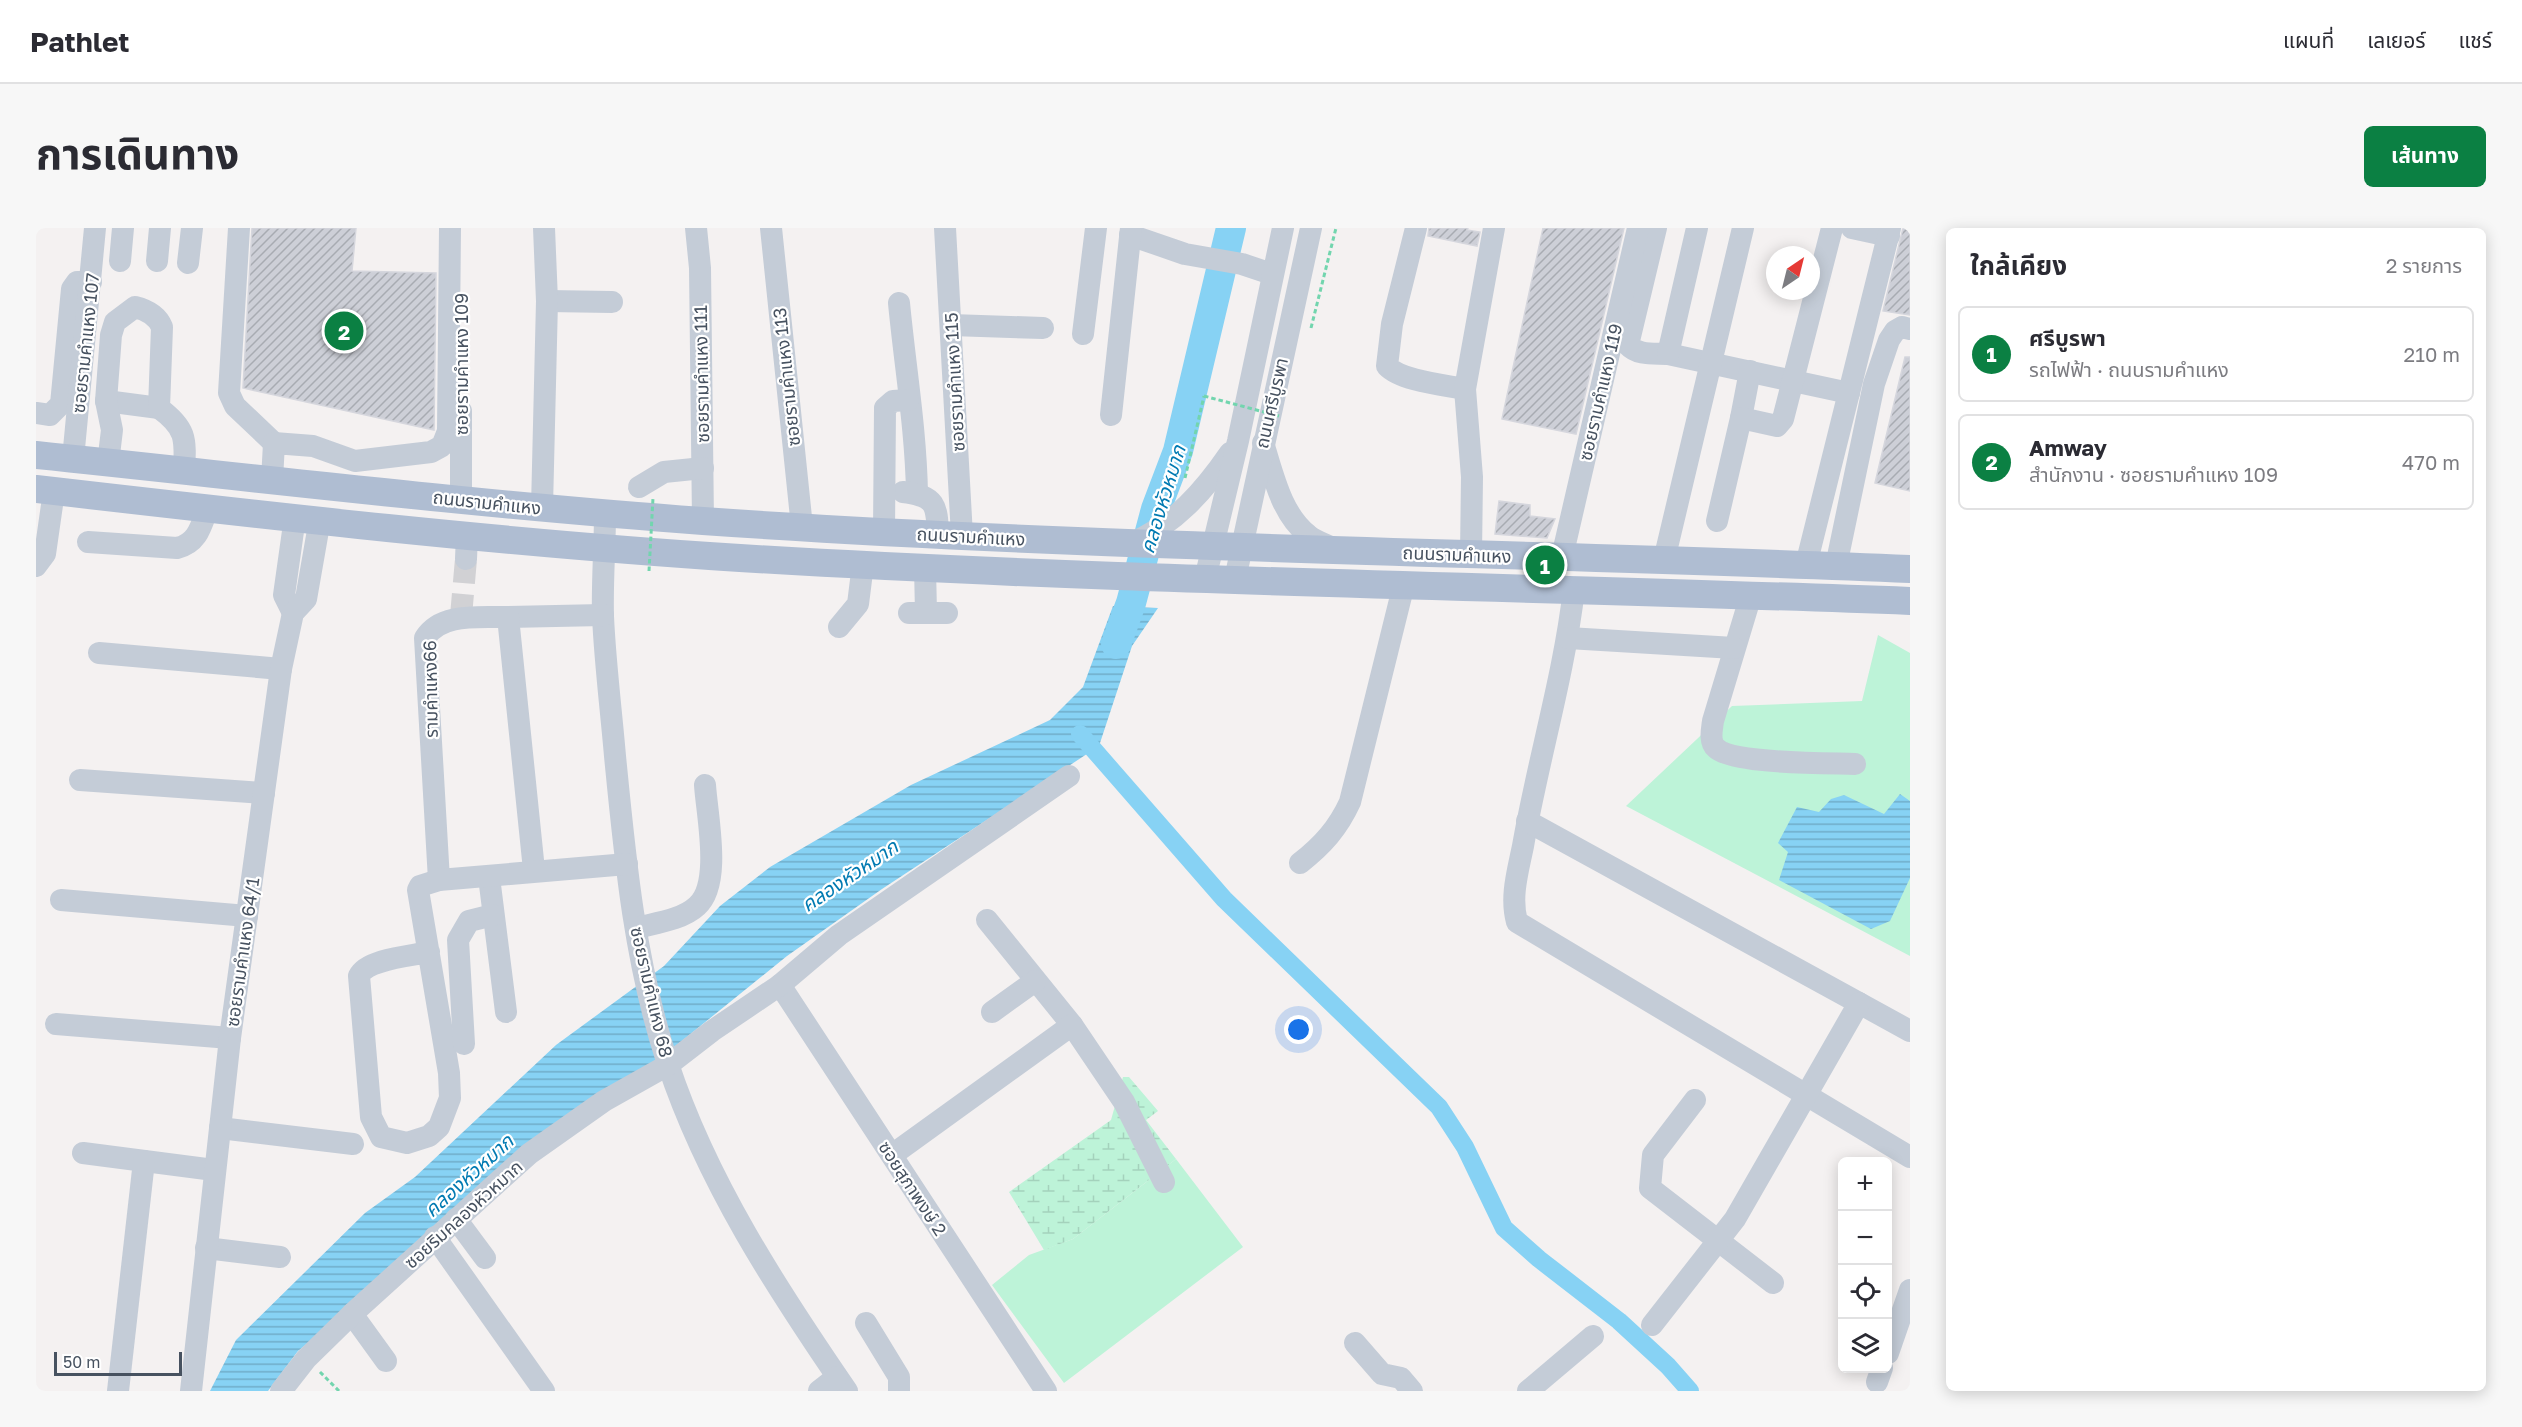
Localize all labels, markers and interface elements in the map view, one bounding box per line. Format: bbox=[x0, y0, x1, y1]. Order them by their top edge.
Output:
text: Pathlet bbox=[30, 25, 130, 58]
text: แผนที่ bbox=[2283, 27, 2334, 53]
text: เลเยอร์ bbox=[2367, 27, 2426, 53]
text: แชร์ bbox=[2459, 27, 2492, 53]
button: เส้นทาง bbox=[2364, 126, 2486, 187]
text: การเดินทาง bbox=[36, 128, 239, 178]
north arrow bbox=[1766, 246, 1820, 300]
text: ใกล้เคียง bbox=[1970, 250, 2067, 281]
text: 2 รายการ bbox=[2386, 253, 2462, 277]
street label: ซอยรามคำแหง 107 bbox=[67, 272, 103, 414]
street label: ซอยรามคำแหง 109 bbox=[450, 293, 472, 435]
street label: ซอยรามคำแหง 111 bbox=[689, 305, 713, 443]
street label: ซอยรามคำแหง 113 bbox=[768, 306, 804, 448]
pin: 2 bbox=[324, 308, 364, 354]
street label: ซอยรามคำแหง 115 bbox=[939, 312, 969, 452]
street label: ซอยรามคำแหง 119 bbox=[1574, 321, 1626, 463]
text: ศรีบูรพา bbox=[2029, 324, 2106, 351]
text: 1 bbox=[1986, 342, 1997, 366]
text: 210 m bbox=[2404, 342, 2460, 366]
street label: ถนนศรีบูรพา bbox=[1250, 355, 1294, 451]
text: รถไฟฟ้า · ถนนรามคำแหง bbox=[2029, 357, 2229, 381]
text: Amway bbox=[2029, 434, 2107, 461]
water label: คลองหัวหมาก bbox=[1134, 441, 1190, 556]
text: 2 bbox=[1985, 450, 1998, 474]
text: 470 m bbox=[2402, 450, 2460, 474]
text: สำนักงาน · ซอยรามคำแหง 109 bbox=[2029, 462, 2278, 486]
street label: ถนนรามคำแหง bbox=[432, 485, 542, 519]
street label: ถนนรามคำแหง bbox=[916, 522, 1026, 550]
street label: ถนนรามคำแหง bbox=[1402, 541, 1512, 567]
pin: 1 bbox=[1526, 542, 1564, 588]
street label: รามคำแหง66 bbox=[418, 640, 442, 738]
water label: คลองหัวหมาก bbox=[796, 833, 903, 916]
street label: ซอยรามคำแหง 64/1 bbox=[221, 876, 263, 1028]
street label: ซอยรามคำแหง 68 bbox=[626, 925, 678, 1059]
your location bbox=[1284, 1015, 1313, 1044]
water label: คลองหัวหมาก bbox=[418, 1128, 518, 1221]
street label: ซอยสุภาพงษ์ 2 bbox=[873, 1137, 952, 1240]
street label: ซอยริมคลองหัวหมาก bbox=[399, 1155, 527, 1273]
map controls bbox=[1838, 1157, 1892, 1373]
button: + bbox=[1838, 1157, 1892, 1211]
button: − bbox=[1838, 1211, 1892, 1265]
button: locate bbox=[1838, 1265, 1892, 1319]
button: layers bbox=[1838, 1319, 1892, 1373]
scale bar bbox=[54, 1349, 182, 1376]
text: 50 m bbox=[63, 1352, 100, 1372]

